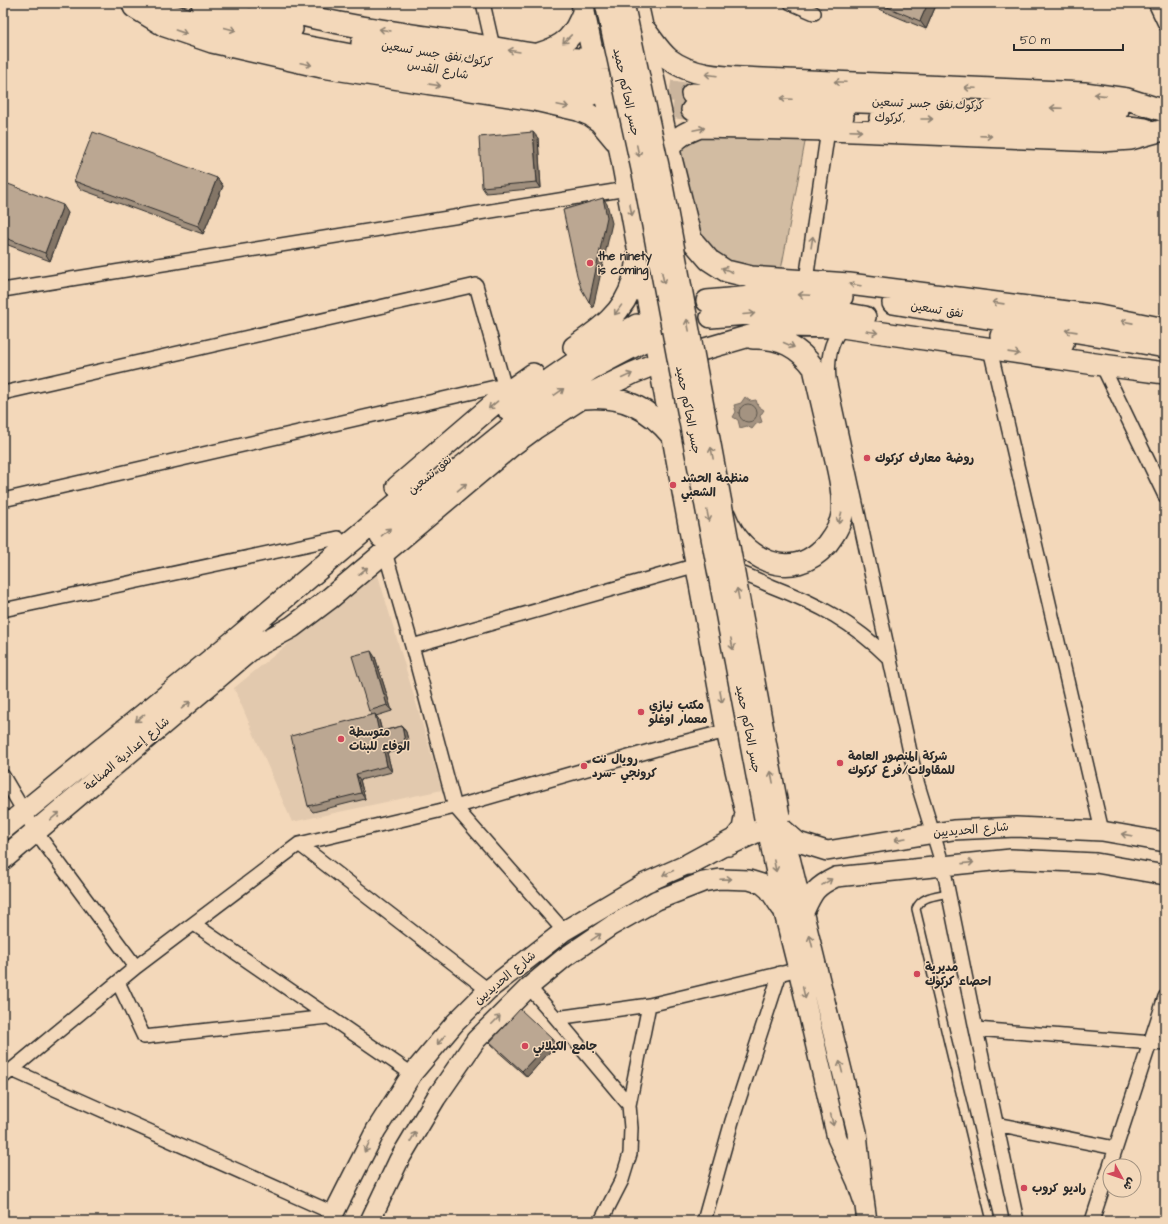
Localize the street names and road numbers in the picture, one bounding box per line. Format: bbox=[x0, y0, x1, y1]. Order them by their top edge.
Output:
street label: كركوك,نفق جسر تسعين bbox=[380, 37, 494, 71]
street label: جسر الحاكم حميد bbox=[608, 46, 644, 138]
street label: شارع القدس bbox=[406, 56, 470, 84]
street label: كركوك,نفق جسر تسعين bbox=[872, 94, 984, 114]
street label: كركوك, bbox=[874, 109, 906, 127]
street label: نفق تسعين bbox=[909, 297, 965, 323]
street label: جسر الحاكم حميد bbox=[671, 364, 705, 456]
street label: نفق تسعين bbox=[404, 451, 456, 499]
street label: جسر الحاكم حميد bbox=[731, 683, 765, 775]
street label: شارع إعدادية الصناعة bbox=[81, 713, 173, 795]
street label: شارع الحديديين bbox=[933, 818, 1009, 842]
street label: شارع الحديديين bbox=[471, 947, 539, 1009]

